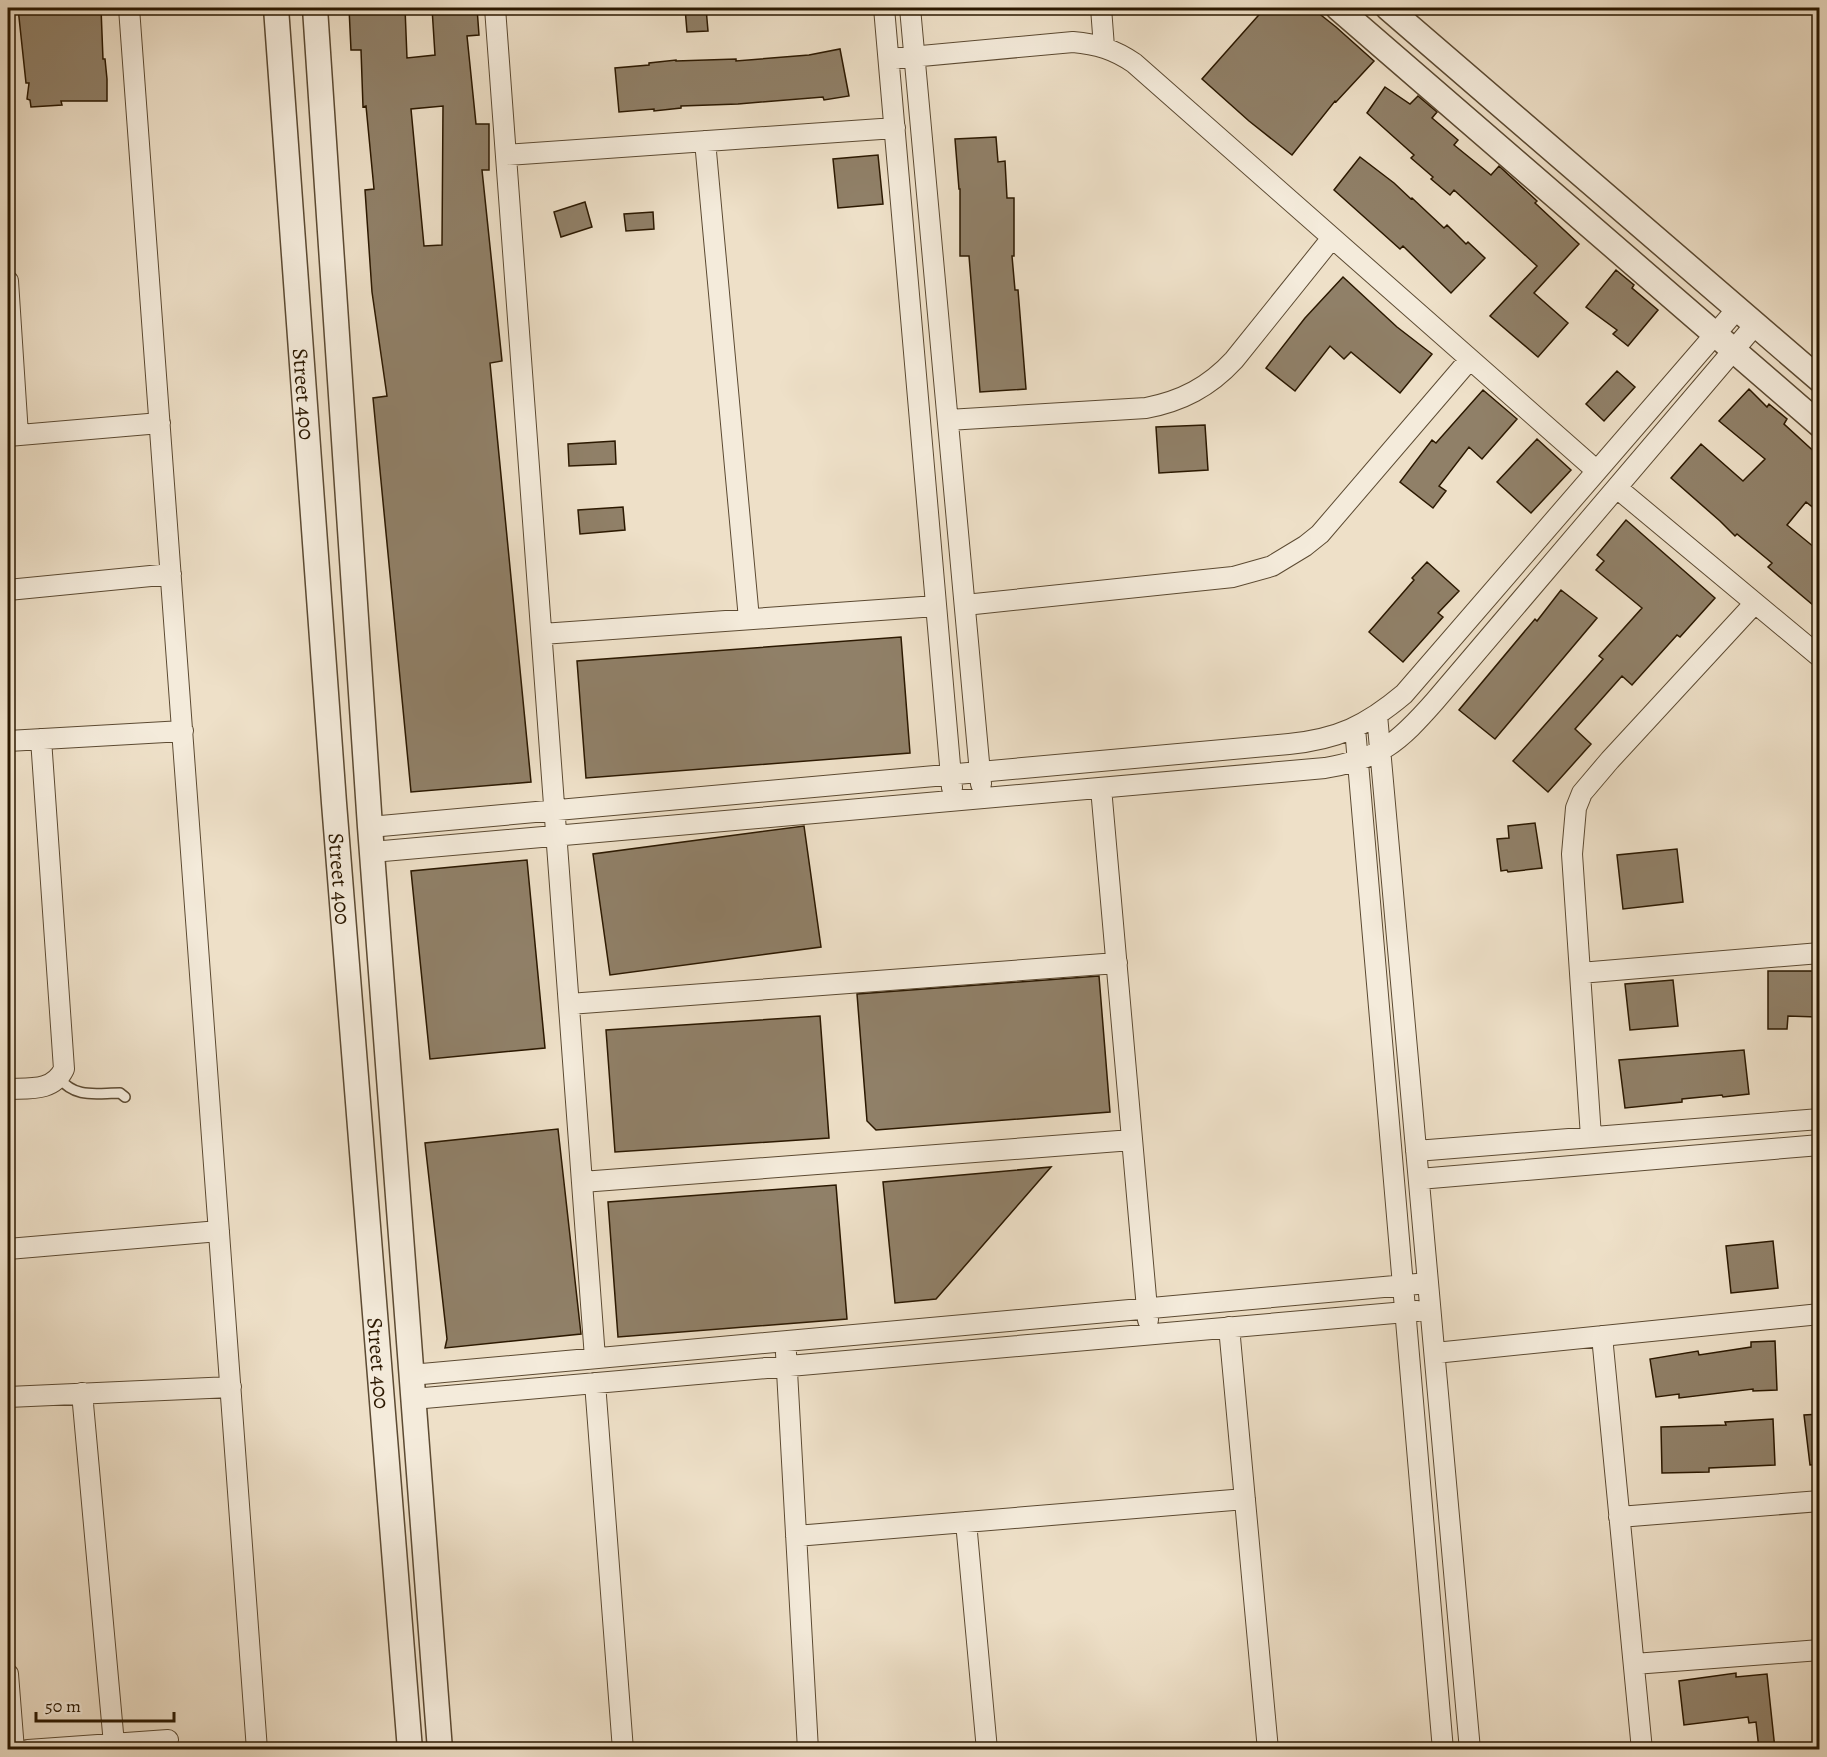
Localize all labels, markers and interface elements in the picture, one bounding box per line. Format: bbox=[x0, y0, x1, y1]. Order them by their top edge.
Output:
street label: Street 400 bbox=[285, 347, 321, 441]
street label: Street 400 bbox=[320, 832, 358, 926]
street label: Street 400 bbox=[359, 1316, 397, 1410]
scale bar bbox=[36, 1685, 174, 1723]
text: 50 m bbox=[45, 1694, 81, 1718]

